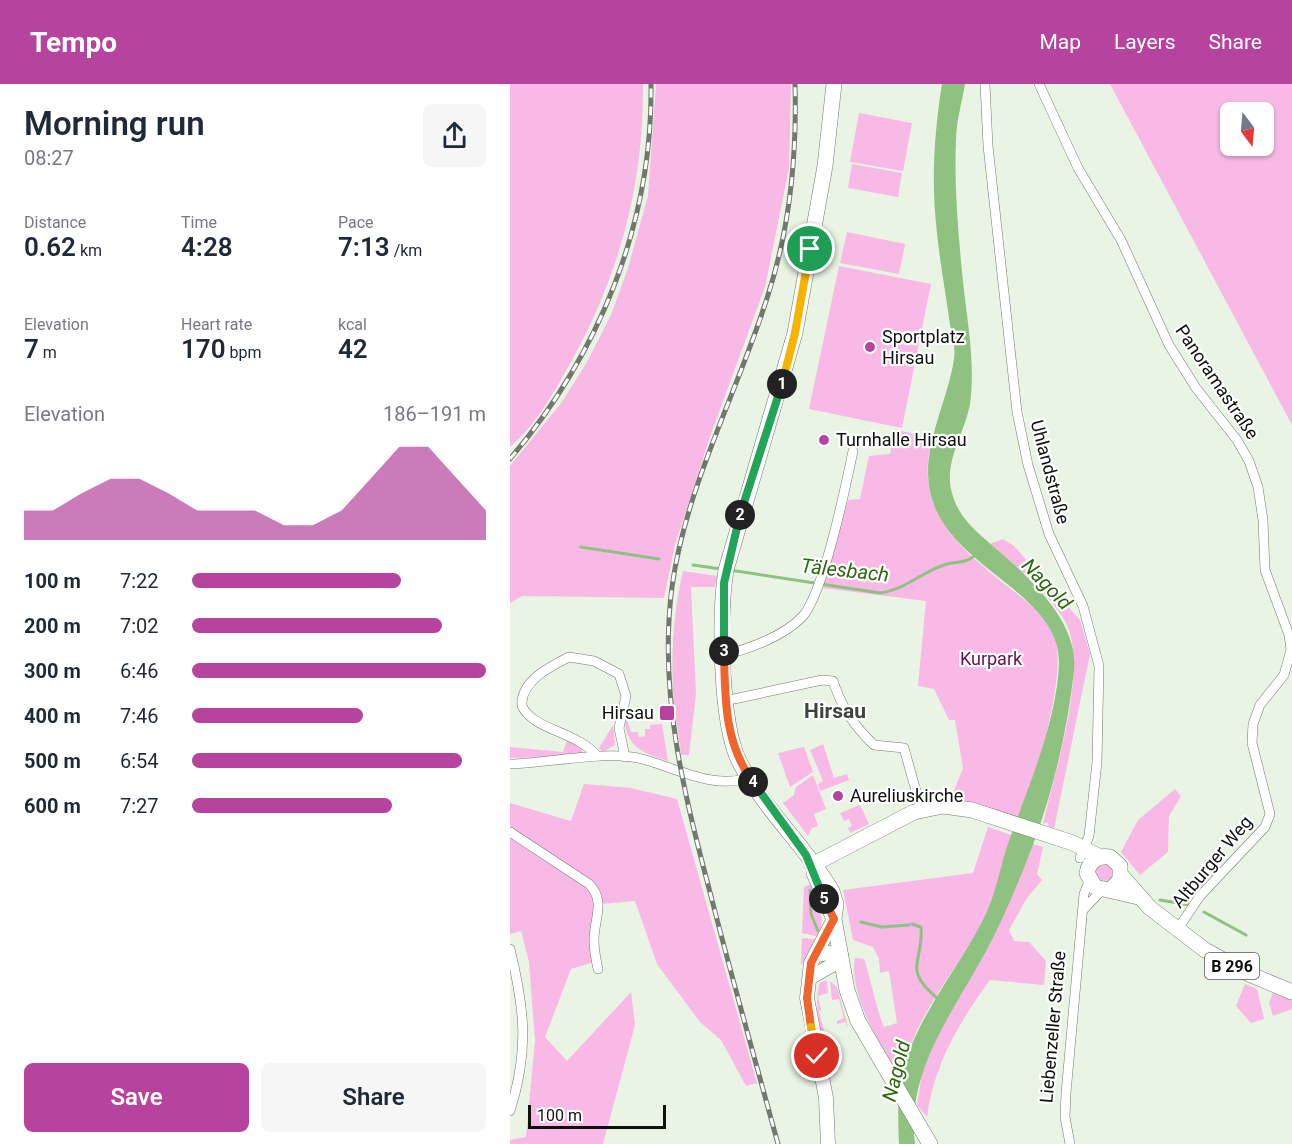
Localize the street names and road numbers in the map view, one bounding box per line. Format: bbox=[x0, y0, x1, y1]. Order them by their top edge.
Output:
street label: Panoramastraße bbox=[1171, 321, 1263, 443]
street label: Uhlandstraße bbox=[1027, 418, 1074, 526]
street label: Altburger Weg bbox=[1167, 811, 1256, 912]
street label: Liebenzeller Straße bbox=[1035, 950, 1070, 1104]
road number: B 296 bbox=[1205, 953, 1259, 979]

